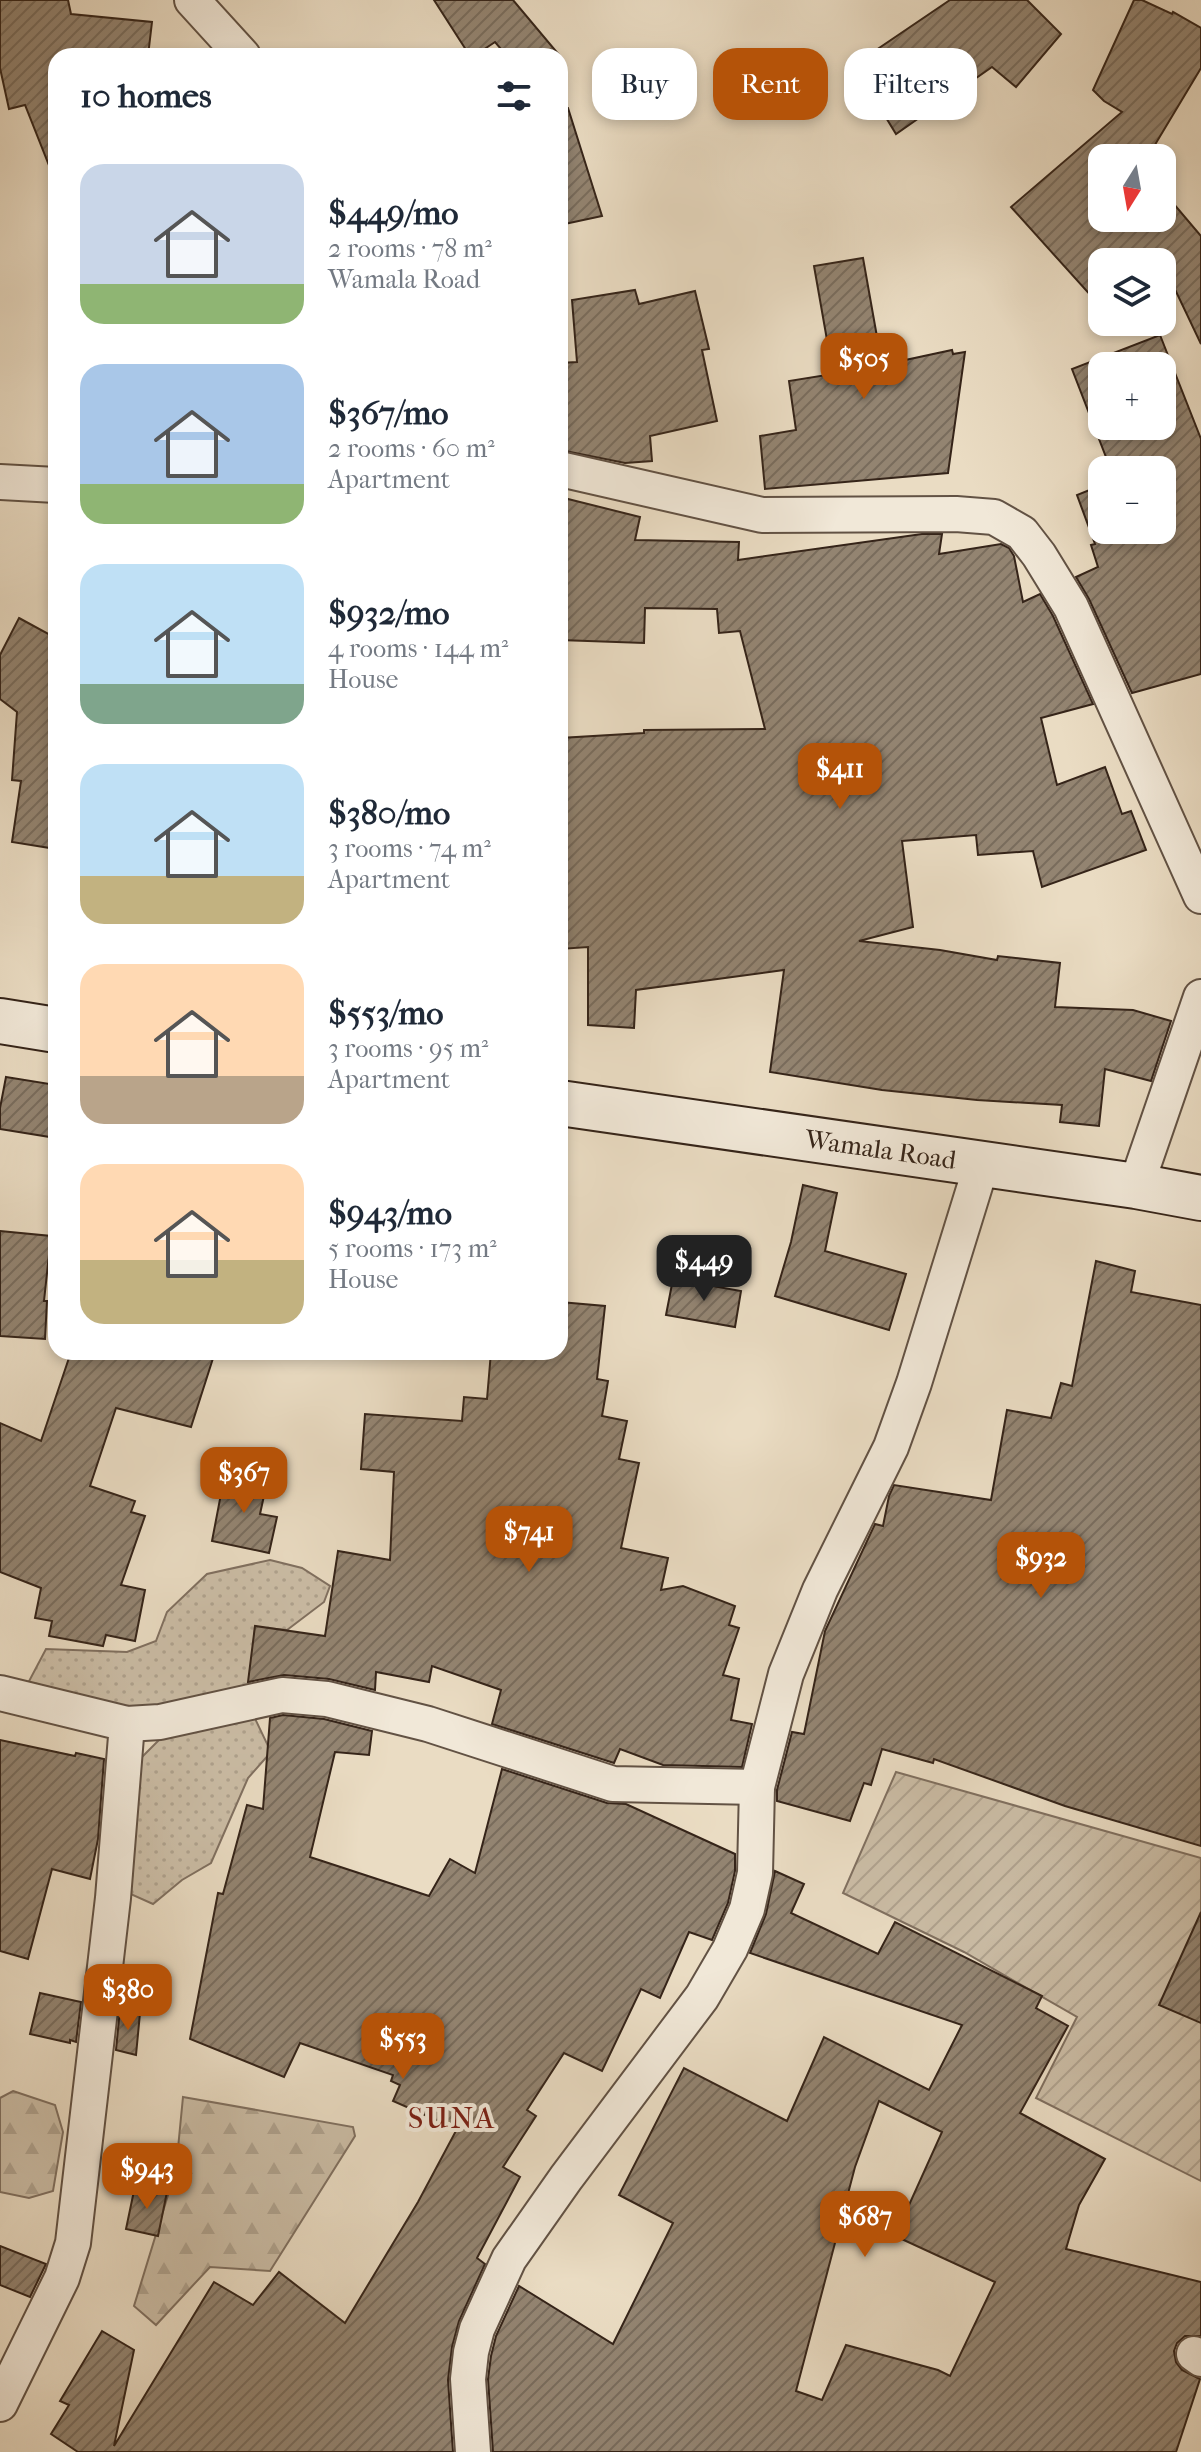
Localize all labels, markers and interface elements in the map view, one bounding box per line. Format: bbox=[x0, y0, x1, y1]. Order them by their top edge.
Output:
chip: Buy bbox=[592, 48, 697, 120]
chip: Rent bbox=[713, 48, 828, 120]
chip: Filters bbox=[844, 48, 977, 120]
icon: filters bbox=[492, 74, 536, 118]
text: 10 homes bbox=[80, 76, 211, 116]
north arrow bbox=[1088, 144, 1176, 232]
map controls bbox=[1088, 144, 1176, 544]
text: $449/mo bbox=[328, 193, 459, 233]
icon: home bbox=[144, 196, 240, 292]
text: 2 rooms · 78 m² bbox=[328, 233, 492, 264]
button: layers bbox=[1088, 248, 1176, 336]
text: Wamala Road bbox=[328, 264, 480, 295]
pin: $505 bbox=[817, 333, 911, 401]
text: $505 bbox=[838, 343, 890, 374]
button: + bbox=[1088, 352, 1176, 440]
text: $367/mo bbox=[328, 393, 449, 433]
icon: home bbox=[144, 396, 240, 492]
text: 2 rooms · 60 m² bbox=[328, 433, 495, 464]
button: − bbox=[1088, 456, 1176, 544]
text: Apartment bbox=[328, 464, 450, 495]
text: $932/mo bbox=[328, 593, 450, 633]
icon: home bbox=[144, 596, 240, 692]
text: 4 rooms · 144 m² bbox=[328, 633, 508, 664]
text: House bbox=[328, 664, 398, 695]
pin: $411 bbox=[793, 743, 887, 811]
text: $411 bbox=[816, 753, 864, 784]
text: $380/mo bbox=[328, 793, 450, 833]
icon: home bbox=[144, 796, 240, 892]
text: 3 rooms · 74 m² bbox=[328, 833, 491, 864]
text: Apartment bbox=[328, 864, 450, 895]
text: $553/mo bbox=[328, 993, 444, 1033]
icon: home bbox=[144, 996, 240, 1092]
text: 3 rooms · 95 m² bbox=[328, 1033, 488, 1064]
text: Apartment bbox=[328, 1064, 450, 1095]
street label: Wamala Road bbox=[802, 1123, 959, 1176]
text: $943/mo bbox=[328, 1193, 452, 1233]
icon: home bbox=[144, 1196, 240, 1292]
text: 5 rooms · 173 m² bbox=[328, 1233, 497, 1264]
pin: $449 bbox=[657, 1235, 751, 1303]
text: $449 bbox=[675, 1245, 733, 1276]
text: House bbox=[328, 1264, 398, 1295]
pin: $367 bbox=[197, 1447, 291, 1515]
text: $367 bbox=[218, 1457, 270, 1488]
pin: $741 bbox=[482, 1506, 576, 1574]
text: $741 bbox=[504, 1516, 554, 1547]
pin: $932 bbox=[994, 1532, 1088, 1600]
text: $932 bbox=[1015, 1542, 1067, 1573]
pin: $380 bbox=[81, 1964, 175, 2032]
text: $380 bbox=[102, 1974, 154, 2005]
pin: $553 bbox=[356, 2013, 450, 2081]
text: $553 bbox=[379, 2023, 427, 2054]
district label: SUNA bbox=[408, 2101, 496, 2136]
pin: $943 bbox=[100, 2143, 194, 2211]
text: $943 bbox=[120, 2153, 174, 2184]
pin: $687 bbox=[818, 2191, 912, 2259]
text: $687 bbox=[838, 2201, 892, 2232]

